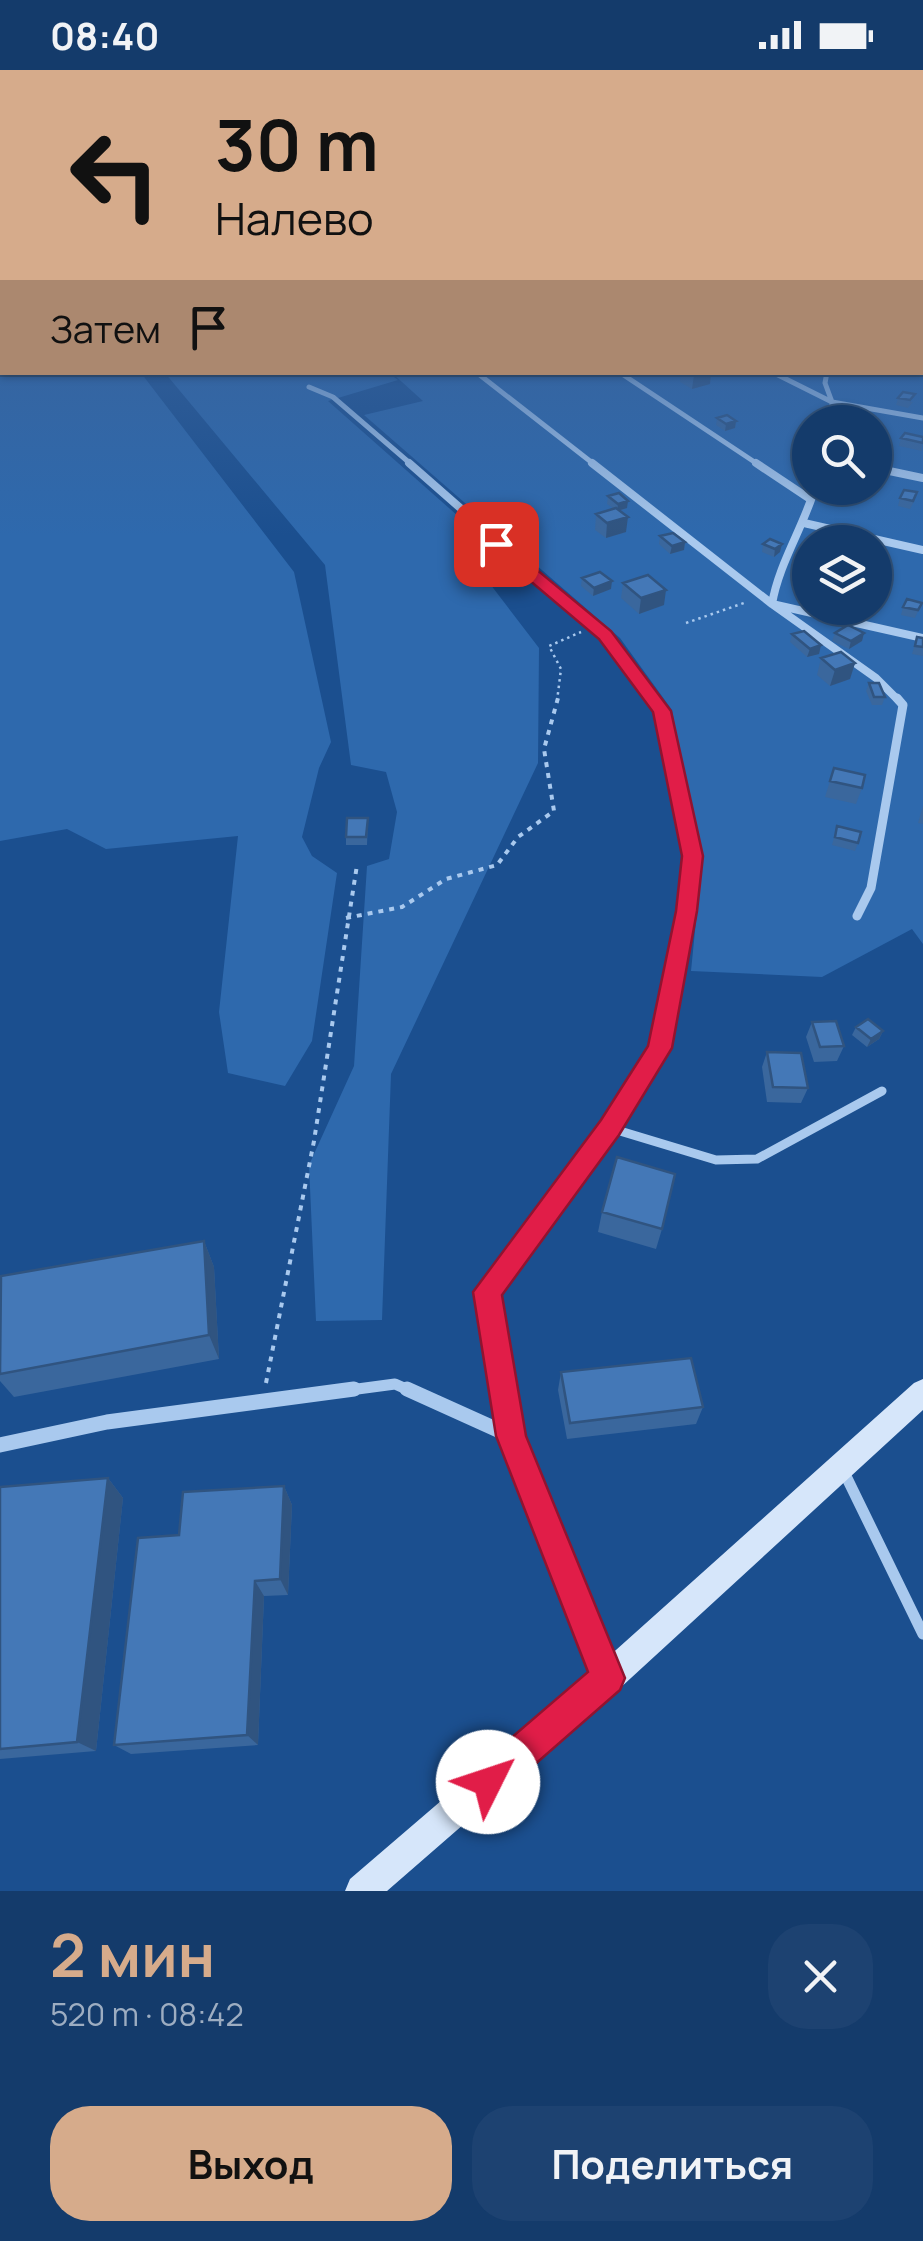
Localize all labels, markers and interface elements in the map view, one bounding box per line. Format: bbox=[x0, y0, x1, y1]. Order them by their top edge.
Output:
text: 08:40 bbox=[50, 9, 159, 61]
text: 30 m bbox=[215, 96, 379, 192]
icon: left bbox=[50, 110, 180, 240]
text: Налево bbox=[215, 187, 374, 249]
icon: arrive bbox=[181, 300, 236, 355]
text: Затем bbox=[50, 302, 161, 354]
map controls bbox=[792, 405, 892, 625]
button: search bbox=[792, 405, 892, 505]
pin bbox=[454, 502, 539, 587]
icon: arrive bbox=[469, 517, 524, 572]
button: layers bbox=[792, 525, 892, 625]
position arrow bbox=[436, 1730, 540, 1834]
text: 2 мин bbox=[50, 1913, 215, 1995]
button: close bbox=[768, 1924, 873, 2029]
text: 520 m · 08:42 bbox=[50, 1992, 244, 2036]
button: Выход bbox=[50, 2106, 452, 2221]
button: Поделиться bbox=[472, 2106, 873, 2221]

